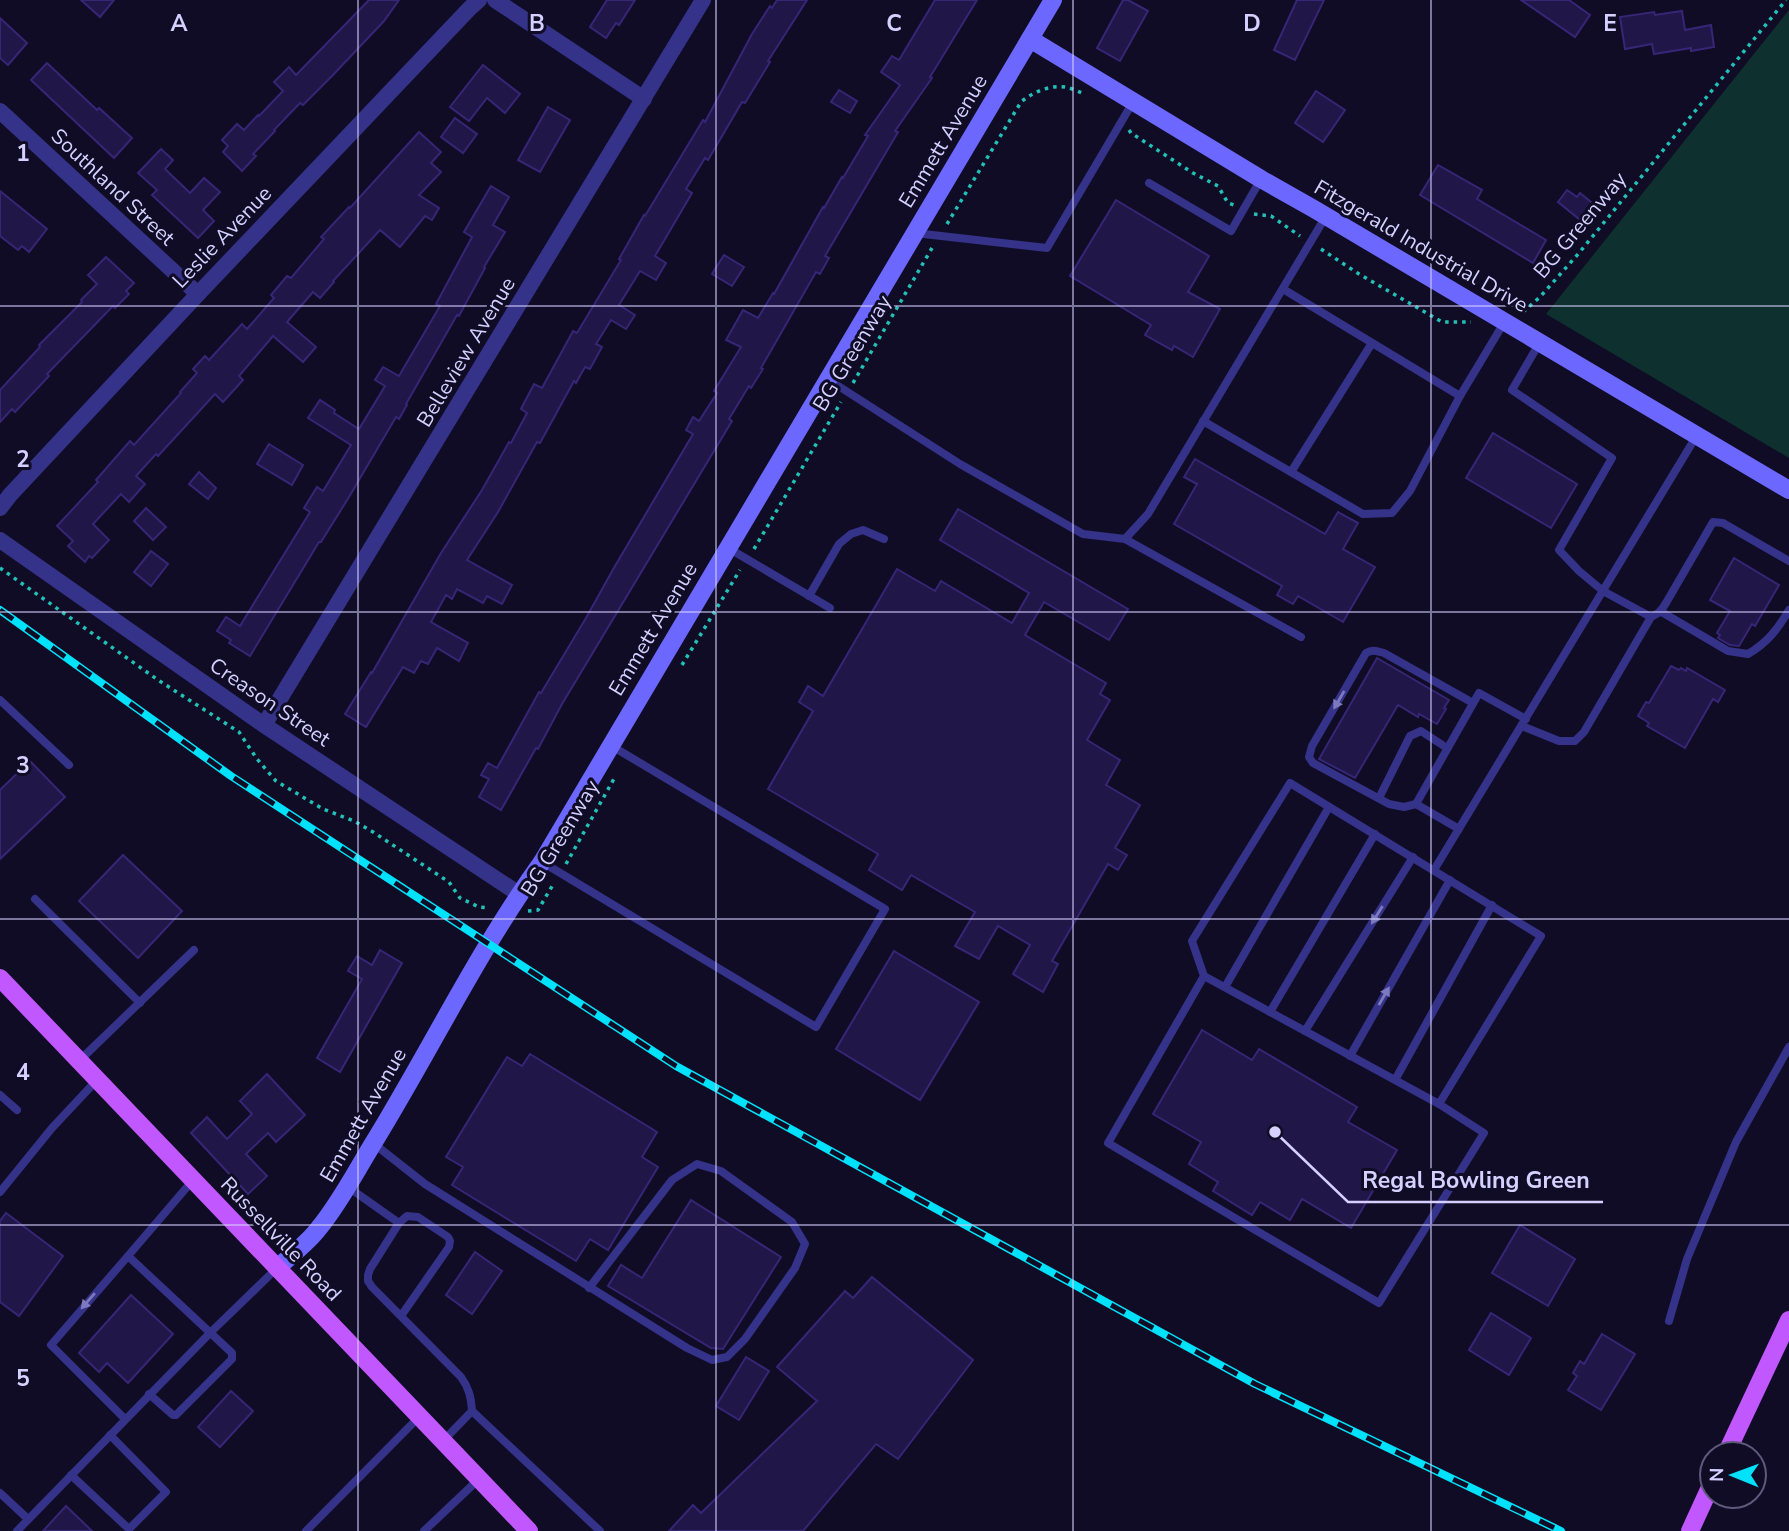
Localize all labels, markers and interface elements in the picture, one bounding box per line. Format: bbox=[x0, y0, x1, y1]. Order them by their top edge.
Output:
text: A bbox=[170, 8, 188, 39]
text: B bbox=[529, 8, 545, 39]
text: C bbox=[886, 8, 902, 39]
text: D bbox=[1243, 8, 1261, 39]
text: E bbox=[1603, 8, 1617, 39]
street label: Emmett Avenue bbox=[892, 69, 994, 213]
street label: Southland Street bbox=[45, 122, 181, 252]
text: 1 bbox=[16, 138, 30, 169]
street label: BG Greenway bbox=[1527, 166, 1633, 284]
street label: Fitzgerald Industrial Drive bbox=[1309, 173, 1533, 319]
street label: Leslie Avenue bbox=[166, 180, 278, 294]
street label: Belleview Avenue bbox=[410, 272, 522, 432]
street label: BG Greenway bbox=[806, 290, 898, 416]
text: 2 bbox=[16, 444, 30, 475]
street label: Emmett Avenue bbox=[602, 557, 704, 701]
street label: Creason Street bbox=[204, 651, 336, 753]
one-way arrow bbox=[1332, 690, 1345, 709]
text: 3 bbox=[16, 750, 30, 781]
street label: BG Greenway bbox=[514, 775, 606, 901]
one-way arrow bbox=[1370, 905, 1383, 925]
one-way arrow bbox=[1378, 987, 1390, 1006]
street label: Emmett Avenue bbox=[313, 1043, 413, 1187]
text: 4 bbox=[16, 1057, 30, 1088]
callout: Regal Bowling Green bbox=[1348, 1158, 1603, 1202]
text: Regal Bowling Green bbox=[1362, 1165, 1590, 1196]
street label: Russellville Road bbox=[214, 1171, 348, 1307]
one-way arrow bbox=[80, 1292, 96, 1310]
text: 5 bbox=[16, 1363, 30, 1394]
north arrow bbox=[1698, 1440, 1768, 1510]
text: N bbox=[1704, 1467, 1730, 1482]

